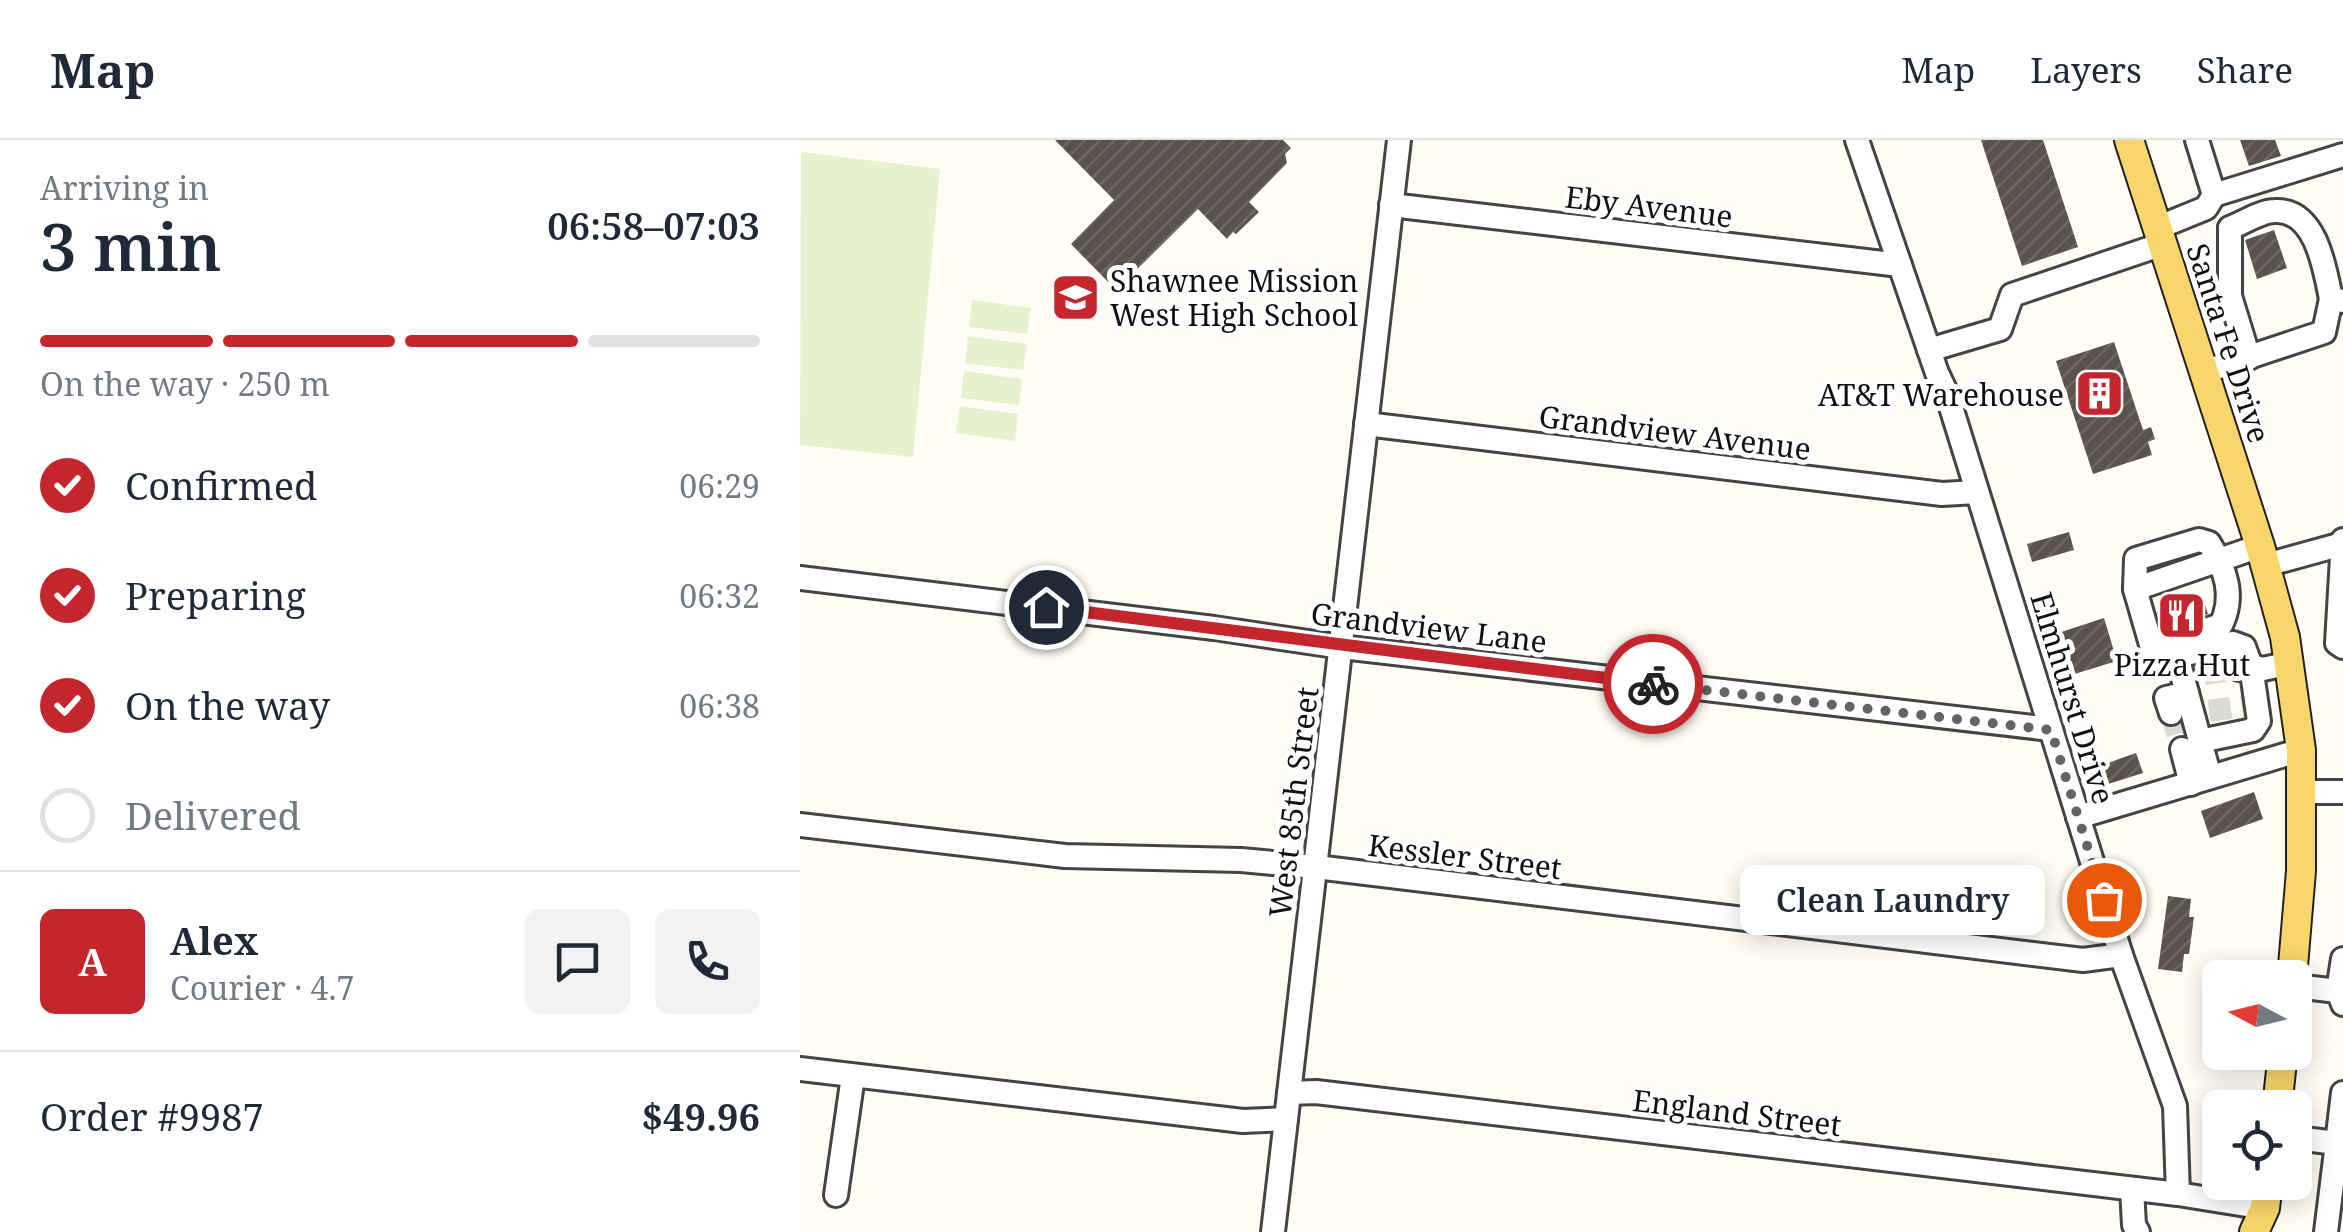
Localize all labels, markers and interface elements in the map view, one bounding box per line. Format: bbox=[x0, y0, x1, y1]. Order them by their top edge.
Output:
text: Map bbox=[50, 37, 155, 102]
text: Map bbox=[1901, 46, 1975, 93]
text: Layers bbox=[2030, 46, 2142, 93]
text: Share bbox=[2197, 46, 2293, 93]
text: Arriving in bbox=[40, 166, 209, 209]
street label: Eby Avenue bbox=[1563, 175, 1735, 237]
text: 06:58–07:03 bbox=[547, 199, 760, 251]
text: 3 min bbox=[40, 202, 222, 290]
street label: Santa Fe Drive bbox=[2178, 238, 2280, 448]
place label: Shawnee Mission West High School bbox=[1110, 260, 1358, 335]
school or university icon: Shawnee Mission West High School bbox=[1049, 271, 1101, 323]
text: On the way · 250 m bbox=[40, 362, 330, 405]
building icon: AT&T Warehouse bbox=[2073, 368, 2125, 420]
place label: AT&T Warehouse bbox=[1818, 374, 2064, 415]
street label: Grandview Avenue bbox=[1537, 395, 1813, 469]
icon: check bbox=[40, 458, 95, 513]
text: Confirmed bbox=[125, 459, 317, 511]
text: 06:29 bbox=[679, 464, 760, 507]
pin bbox=[1004, 565, 1089, 650]
icon: check bbox=[40, 568, 95, 623]
text: Preparing bbox=[125, 569, 306, 621]
text: 06:32 bbox=[679, 574, 760, 617]
icon: home bbox=[1019, 580, 1074, 635]
street label: Elmhurst Drive bbox=[2021, 587, 2125, 809]
restaurant icon: Pizza Hut bbox=[2156, 589, 2208, 641]
street label: Grandview Lane bbox=[1309, 592, 1549, 662]
courier bbox=[1603, 634, 1703, 734]
place label: Pizza Hut bbox=[2114, 644, 2250, 685]
icon: bike bbox=[1626, 657, 1681, 712]
icon: check bbox=[40, 678, 95, 733]
text: On the way bbox=[125, 679, 330, 731]
text: 06:38 bbox=[679, 684, 760, 727]
street label: West 85th Street bbox=[1259, 684, 1327, 920]
text: Delivered bbox=[125, 789, 301, 841]
street label: Kessler Street bbox=[1366, 824, 1564, 888]
pin bbox=[2062, 858, 2147, 943]
callout: Clean Laundry bbox=[1739, 865, 2044, 935]
icon: bag bbox=[2077, 873, 2132, 928]
text: Clean Laundry bbox=[1776, 878, 2009, 921]
button: chat bbox=[525, 909, 630, 1014]
button: phone bbox=[655, 909, 760, 1014]
text: Alex bbox=[170, 914, 258, 966]
text: A bbox=[78, 935, 107, 987]
north arrow bbox=[2202, 960, 2312, 1070]
map controls bbox=[2202, 960, 2312, 1200]
text: Courier · 4.7 bbox=[170, 966, 354, 1009]
street label: England Street bbox=[1630, 1079, 1844, 1145]
text: Order #9987 bbox=[40, 1090, 264, 1142]
text: $49.96 bbox=[641, 1090, 760, 1142]
button: locate bbox=[2202, 1090, 2312, 1200]

